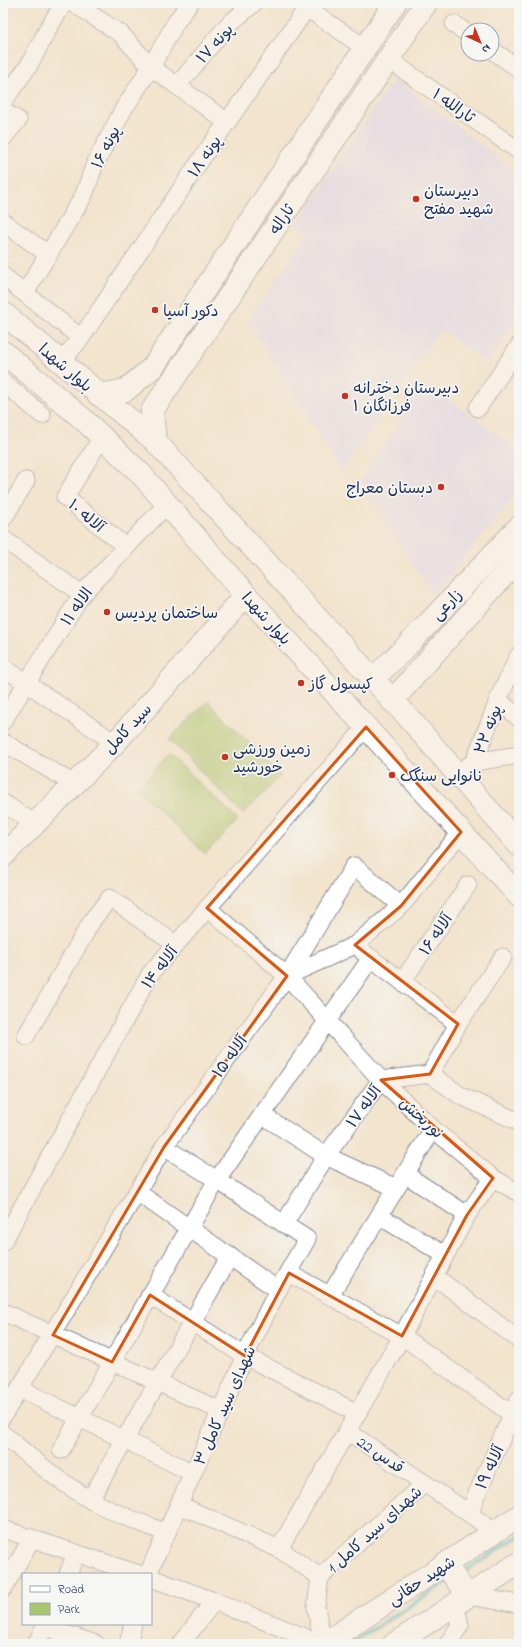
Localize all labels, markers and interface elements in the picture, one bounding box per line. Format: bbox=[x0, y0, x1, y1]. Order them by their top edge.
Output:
street label: پونه ۱۷ bbox=[191, 19, 240, 70]
north arrow bbox=[460, 22, 500, 62]
text: N bbox=[478, 40, 494, 57]
street label: ثارالله ۱ bbox=[427, 83, 480, 131]
street label: پونه ۱۶ bbox=[86, 122, 127, 173]
street label: پونه ۱۸ bbox=[183, 131, 229, 183]
place label: دبیرستان شهید مفتح bbox=[424, 180, 494, 222]
marker: دبیرستان شهید مفتح bbox=[411, 194, 421, 204]
street label: ثاراله bbox=[264, 199, 302, 240]
place label: دکور آسیا bbox=[163, 300, 218, 324]
marker: دکور آسیا bbox=[150, 305, 160, 315]
street label: بلوار شهدا bbox=[32, 338, 97, 399]
place label: دبیرستان دخترانه فرزانگان ۱ bbox=[353, 377, 459, 419]
marker: دبیرستان دخترانه فرزانگان ۱ bbox=[340, 391, 350, 401]
place label: دبستان معراج bbox=[346, 477, 433, 501]
marker: دبستان معراج bbox=[436, 482, 446, 492]
street label: آلاله ۱۰ bbox=[62, 494, 110, 540]
street label: الاله ۱۱ bbox=[56, 583, 100, 631]
street label: زارعی bbox=[426, 584, 469, 627]
street label: بلوار شهدا bbox=[235, 587, 296, 651]
place label: ساختمان پردیس bbox=[115, 602, 218, 626]
marker: ساختمان پردیس bbox=[102, 607, 112, 617]
place label: کپسول گاز bbox=[307, 673, 373, 697]
marker: کپسول گاز bbox=[296, 678, 306, 688]
street label: سید کامل bbox=[99, 699, 158, 760]
street label: پونه ۲۲ bbox=[469, 702, 509, 758]
place label: زمین ورزشی خورشید bbox=[233, 738, 311, 780]
marker: زمین ورزشی خورشید bbox=[220, 752, 230, 762]
place label: نانوایی سنگک bbox=[400, 765, 483, 789]
marker: نانوایی سنگک bbox=[387, 770, 397, 780]
street label: آلاله ۱۶ bbox=[414, 908, 460, 961]
street label: آلاله ۱۴ bbox=[137, 941, 185, 995]
street label: آلاله ۱۵ bbox=[207, 1030, 255, 1083]
street label: آلاله ۱۷ bbox=[341, 1080, 389, 1133]
street label: نوربخش bbox=[393, 1092, 448, 1145]
street label: شهدای سید کامل ۳ bbox=[189, 1342, 263, 1470]
street label: قدس 22 bbox=[351, 1431, 408, 1480]
street label: آلاله ۱۹ bbox=[470, 1441, 512, 1494]
street label: شهدای سید کامل 1 bbox=[322, 1481, 428, 1580]
street label: شهید حقانی bbox=[383, 1551, 461, 1613]
legend bbox=[22, 1573, 152, 1625]
text: Road bbox=[58, 1581, 84, 1599]
text: Park bbox=[58, 1601, 80, 1619]

